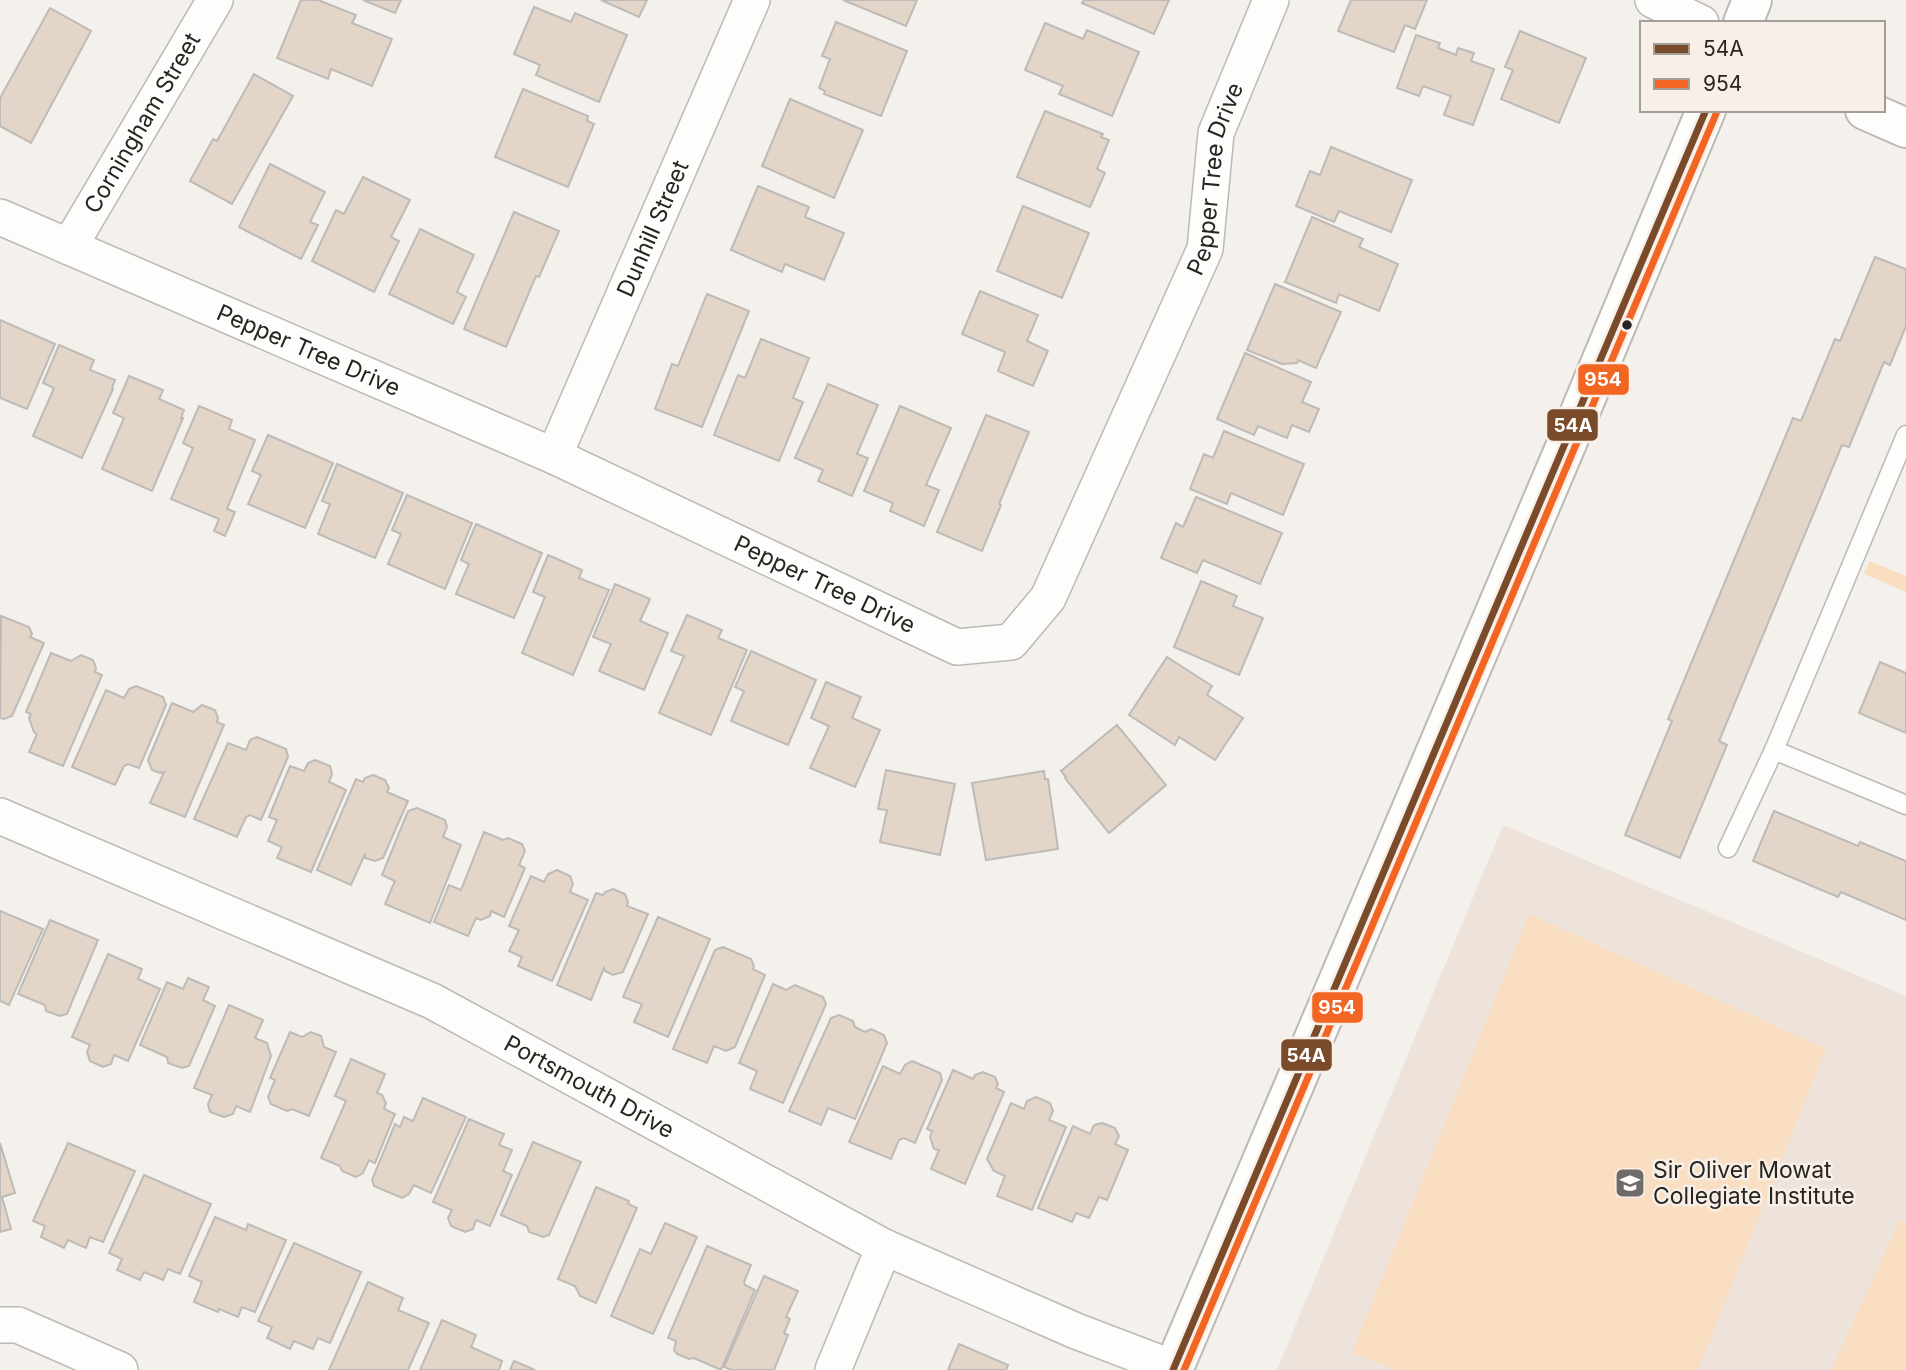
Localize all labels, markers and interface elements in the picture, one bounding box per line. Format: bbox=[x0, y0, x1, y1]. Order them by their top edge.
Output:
legend bbox=[1640, 21, 1885, 112]
street label: Corningham Street bbox=[78, 27, 207, 218]
text: 54A bbox=[1703, 36, 1744, 61]
text: 954 bbox=[1703, 71, 1742, 96]
street label: Pepper Tree Drive bbox=[1181, 78, 1249, 280]
street label: Dunhill Street bbox=[611, 156, 695, 301]
street label: Pepper Tree Drive bbox=[213, 298, 405, 402]
unlabelled marker bbox=[1620, 318, 1634, 332]
line badge: 954 bbox=[1577, 363, 1630, 396]
text: 954 bbox=[1584, 368, 1622, 391]
line badge: 54A bbox=[1546, 408, 1599, 442]
text: 54A bbox=[1553, 414, 1593, 437]
street label: Pepper Tree Drive bbox=[730, 529, 920, 639]
line badge: 954 bbox=[1311, 991, 1364, 1024]
text: 954 bbox=[1318, 996, 1356, 1019]
street label: Portsmouth Drive bbox=[500, 1029, 679, 1144]
line badge: 54A bbox=[1280, 1038, 1333, 1072]
text: 54A bbox=[1286, 1044, 1326, 1067]
place label: Sir Oliver Mowat Collegiate Institute bbox=[1653, 1156, 1855, 1210]
school or university icon: Sir Oliver Mowat Collegiate Institute bbox=[1613, 1166, 1647, 1200]

